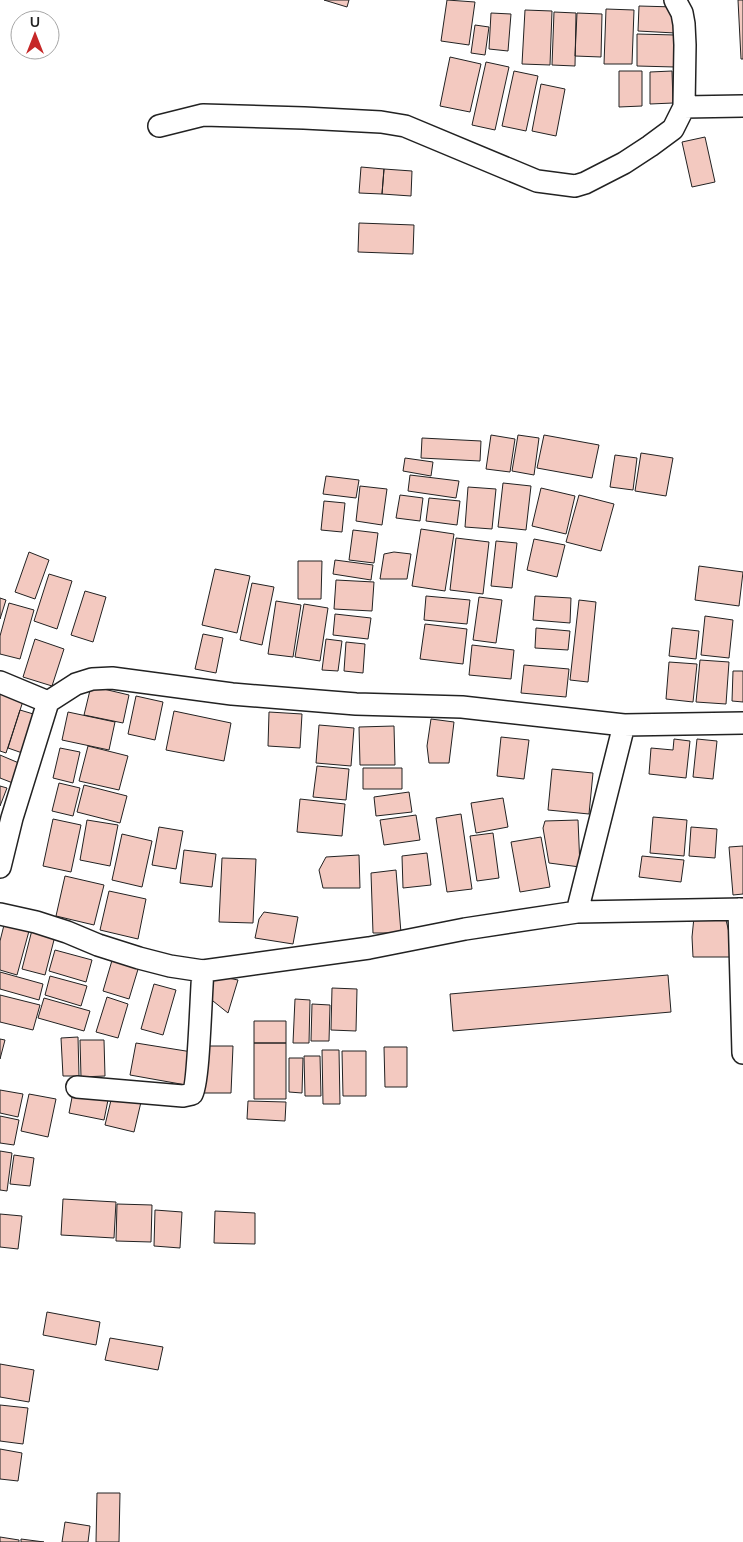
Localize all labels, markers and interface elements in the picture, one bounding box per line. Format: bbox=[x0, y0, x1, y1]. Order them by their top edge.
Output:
north arrow bbox=[10, 10, 60, 60]
text: U bbox=[30, 13, 40, 31]

